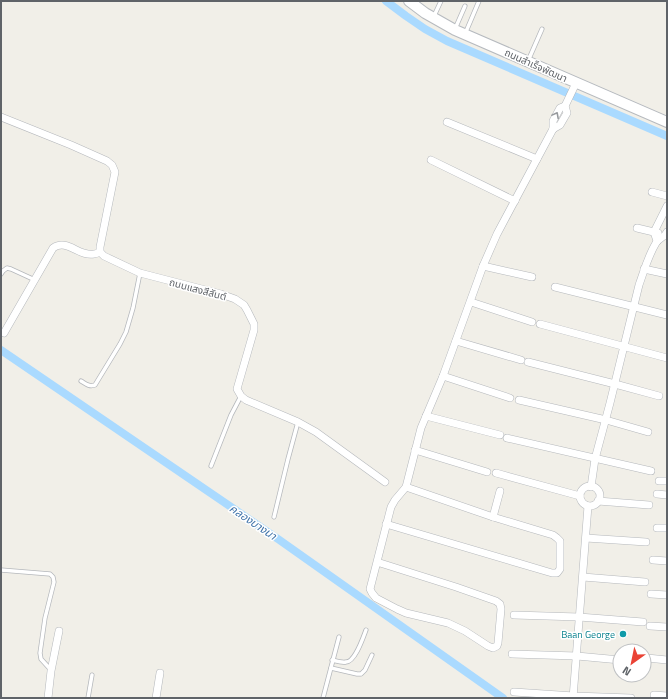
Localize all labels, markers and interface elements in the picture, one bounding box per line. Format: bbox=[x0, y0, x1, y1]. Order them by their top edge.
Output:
street label: ถนนสำเร็จพัฒนา bbox=[502, 45, 570, 86]
one-way arrow bbox=[551, 112, 559, 119]
street label: ถนนแสงสีสันต์ bbox=[167, 275, 228, 304]
water label: คลองบางนา bbox=[226, 500, 280, 544]
place label: Baan George bbox=[561, 627, 615, 642]
marker: Baan George bbox=[618, 629, 628, 639]
north arrow bbox=[612, 643, 652, 683]
text: N bbox=[619, 663, 634, 680]

